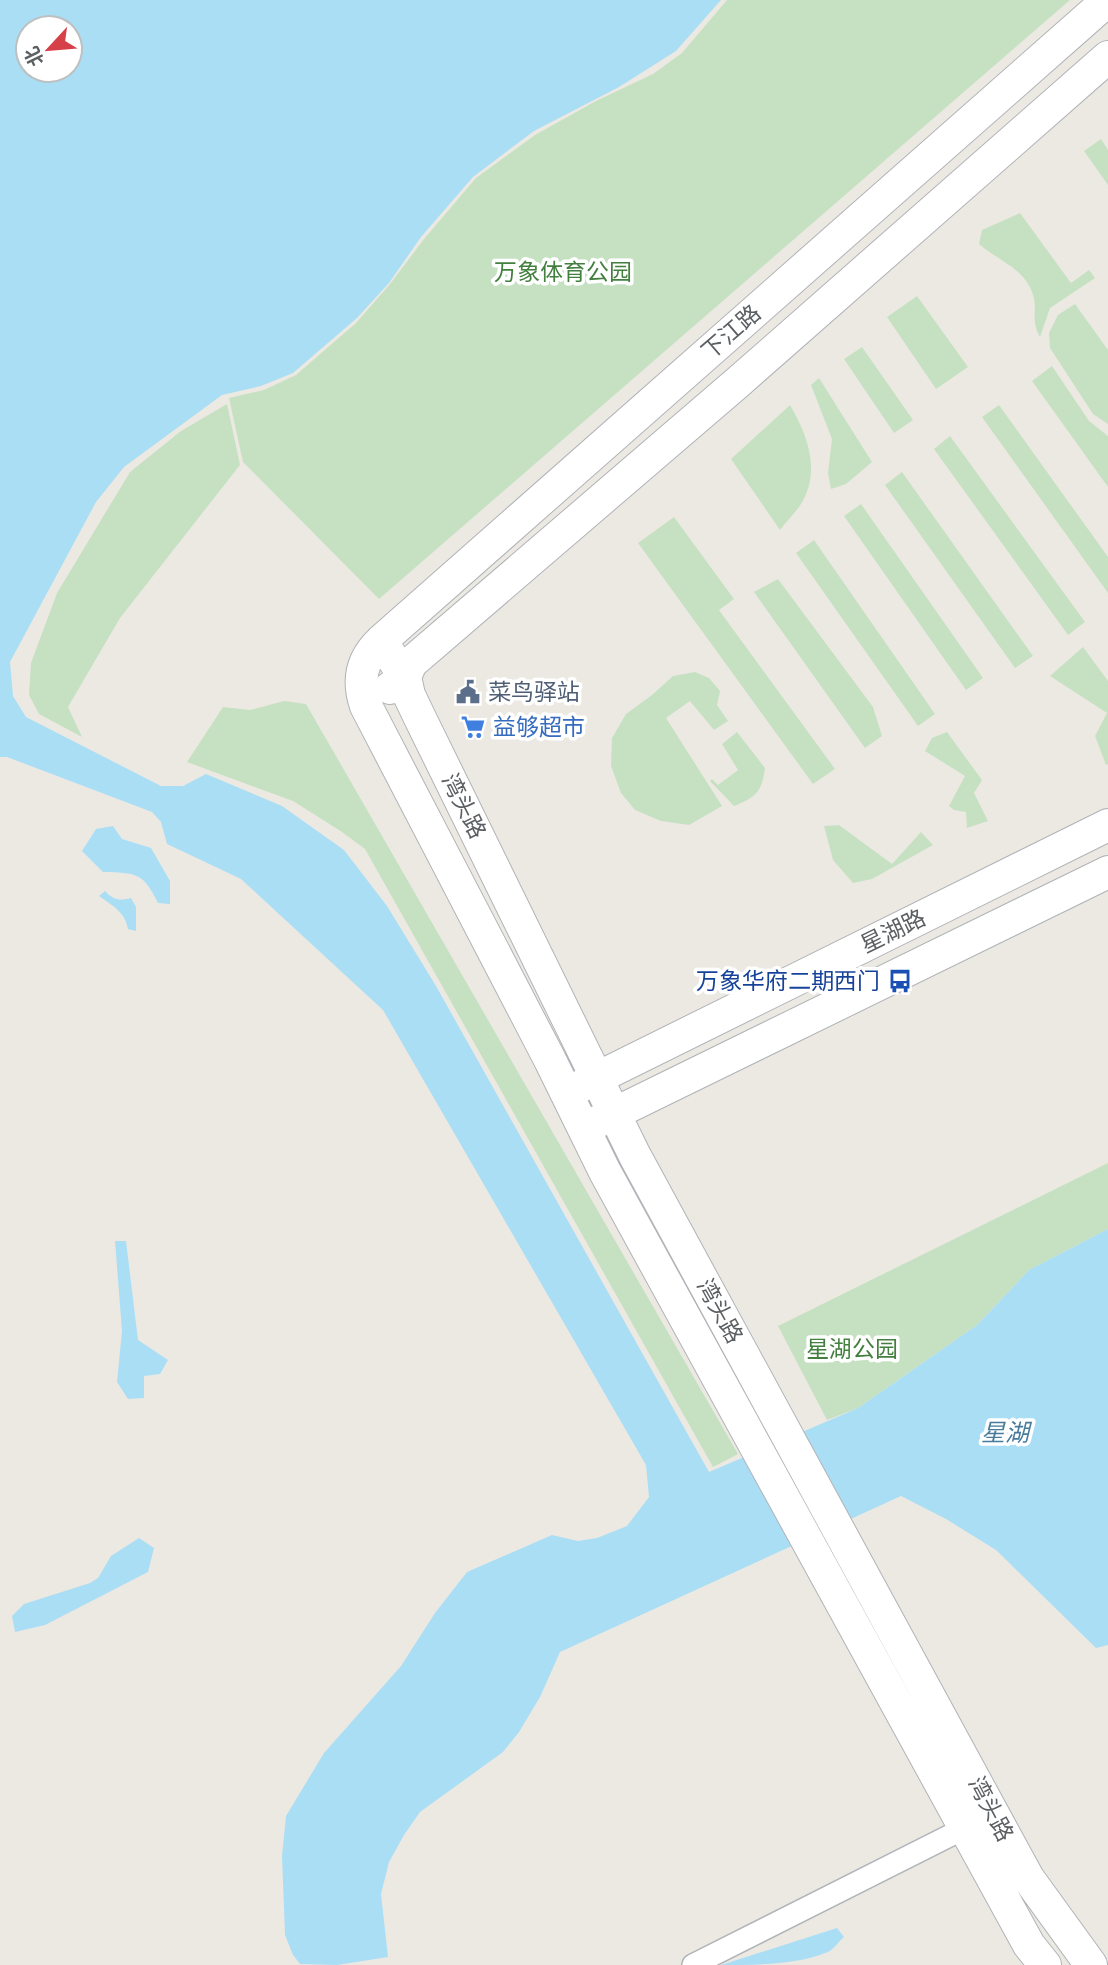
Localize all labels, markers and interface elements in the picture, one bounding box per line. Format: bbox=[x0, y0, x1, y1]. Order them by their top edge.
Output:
north arrow bbox=[14, 14, 84, 84]
text: 北 bbox=[20, 43, 49, 70]
park label: 万象体育公园 bbox=[494, 258, 632, 286]
street label: 下江路 bbox=[696, 299, 766, 365]
public building icon: 菜鸟驿站 bbox=[454, 678, 482, 706]
place label: 菜鸟驿站 bbox=[488, 678, 580, 706]
supermarket icon: 益够超市 bbox=[459, 713, 487, 741]
place label: 益够超市 bbox=[493, 713, 585, 741]
street label: 湾头路 bbox=[436, 769, 492, 843]
street label: 星湖路 bbox=[856, 903, 930, 959]
place label: 万象华府二期西门 bbox=[696, 967, 880, 995]
bus stop icon: 万象华府二期西门 bbox=[886, 967, 914, 995]
street label: 湾头路 bbox=[691, 1274, 749, 1348]
park label: 星湖公园 bbox=[806, 1335, 898, 1363]
water label: 星湖 bbox=[981, 1418, 1033, 1447]
street label: 湾头路 bbox=[962, 1772, 1020, 1846]

